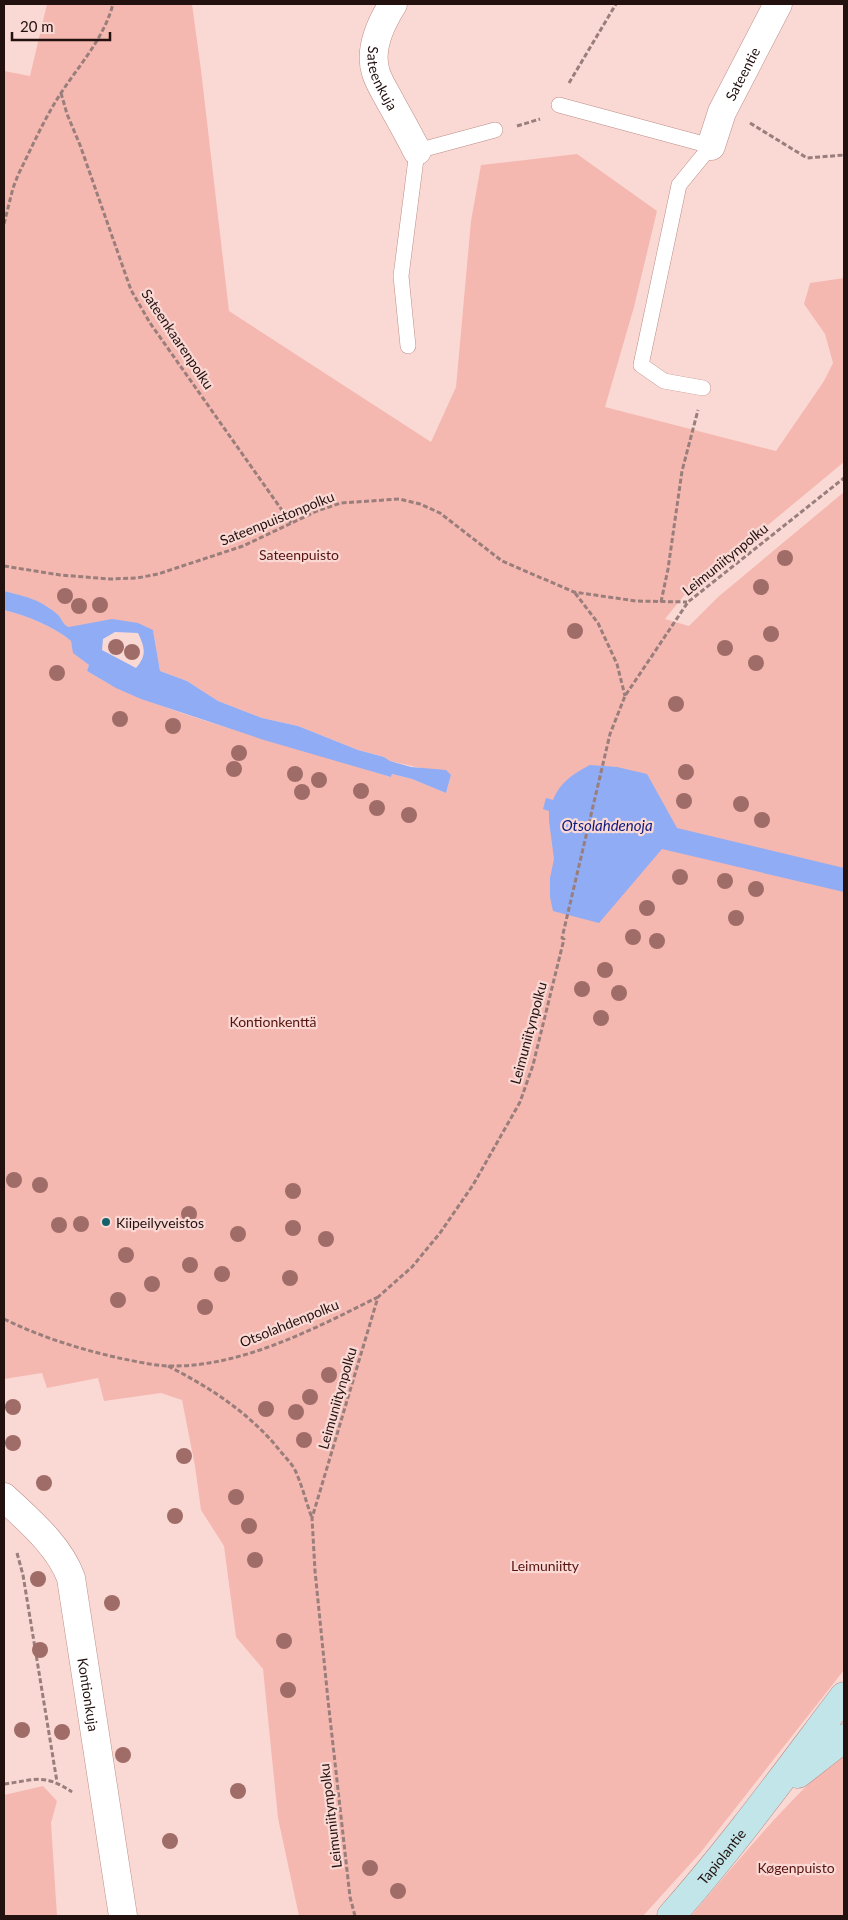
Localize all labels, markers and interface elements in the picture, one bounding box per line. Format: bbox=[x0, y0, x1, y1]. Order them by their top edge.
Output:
scale bar bbox=[12, 10, 110, 42]
text: 20 m bbox=[20, 17, 54, 35]
street label: Sateentie bbox=[721, 44, 763, 103]
street label: Sateenkuja bbox=[365, 45, 402, 113]
street label: Sateenkaarenpolku bbox=[138, 286, 218, 392]
street label: Sateenpuistonpolku bbox=[217, 487, 337, 549]
street label: Leimuniitynpolku bbox=[679, 519, 771, 599]
park label: Sateenpuisto bbox=[259, 546, 339, 563]
water label: Otsolahdenoja bbox=[561, 816, 653, 834]
street label: Leimuniitynpolku bbox=[506, 980, 550, 1086]
park label: Kontionkenttä bbox=[229, 1013, 317, 1030]
place label: Kiipeilyveistos bbox=[116, 1214, 204, 1231]
marker: Kiipeilyveistos bbox=[100, 1216, 112, 1228]
street label: Otsolahdenpolku bbox=[237, 1295, 341, 1351]
street label: Leimuniitynpolku bbox=[314, 1345, 360, 1451]
park label: Leimuniitty bbox=[511, 1557, 580, 1574]
street label: Kontionkuja bbox=[75, 1657, 103, 1732]
street label: Leimuniitynpolku bbox=[315, 1763, 345, 1869]
street label: Tapiolantie bbox=[694, 1825, 749, 1888]
park label: Køgenpuisto bbox=[757, 1859, 835, 1876]

